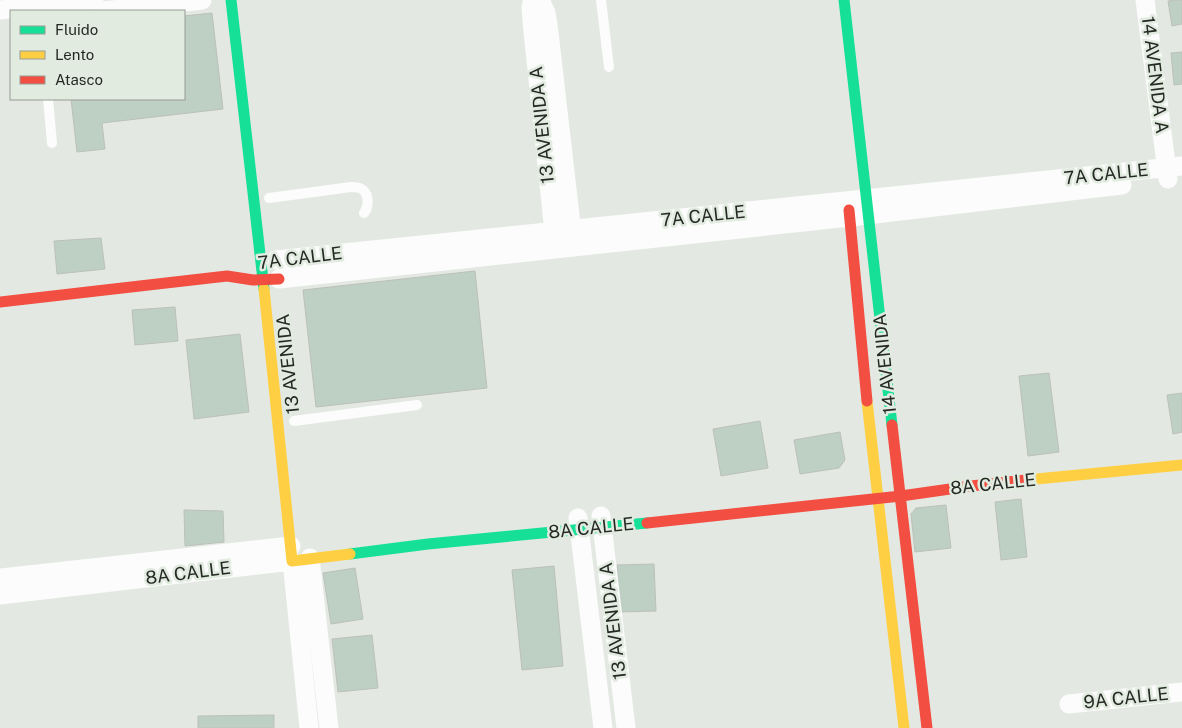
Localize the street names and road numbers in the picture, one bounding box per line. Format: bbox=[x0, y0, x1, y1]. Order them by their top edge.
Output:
street label: 14 AVENIDA A bbox=[1138, 15, 1173, 135]
street label: 13 AVENIDA A bbox=[525, 65, 558, 185]
street label: 7A CALLE bbox=[1063, 159, 1149, 188]
street label: 7A CALLE bbox=[660, 201, 746, 230]
street label: 7A CALLE bbox=[257, 242, 343, 273]
street label: 13 AVENIDA bbox=[272, 313, 303, 415]
street label: 14 AVENIDA bbox=[869, 313, 900, 415]
street label: 8A CALLE bbox=[949, 469, 1037, 498]
street label: 8A CALLE bbox=[547, 513, 635, 542]
street label: 8A CALLE bbox=[144, 557, 232, 588]
street label: 13 AVENIDA A bbox=[595, 561, 630, 681]
street label: 9A CALLE bbox=[1082, 683, 1169, 712]

